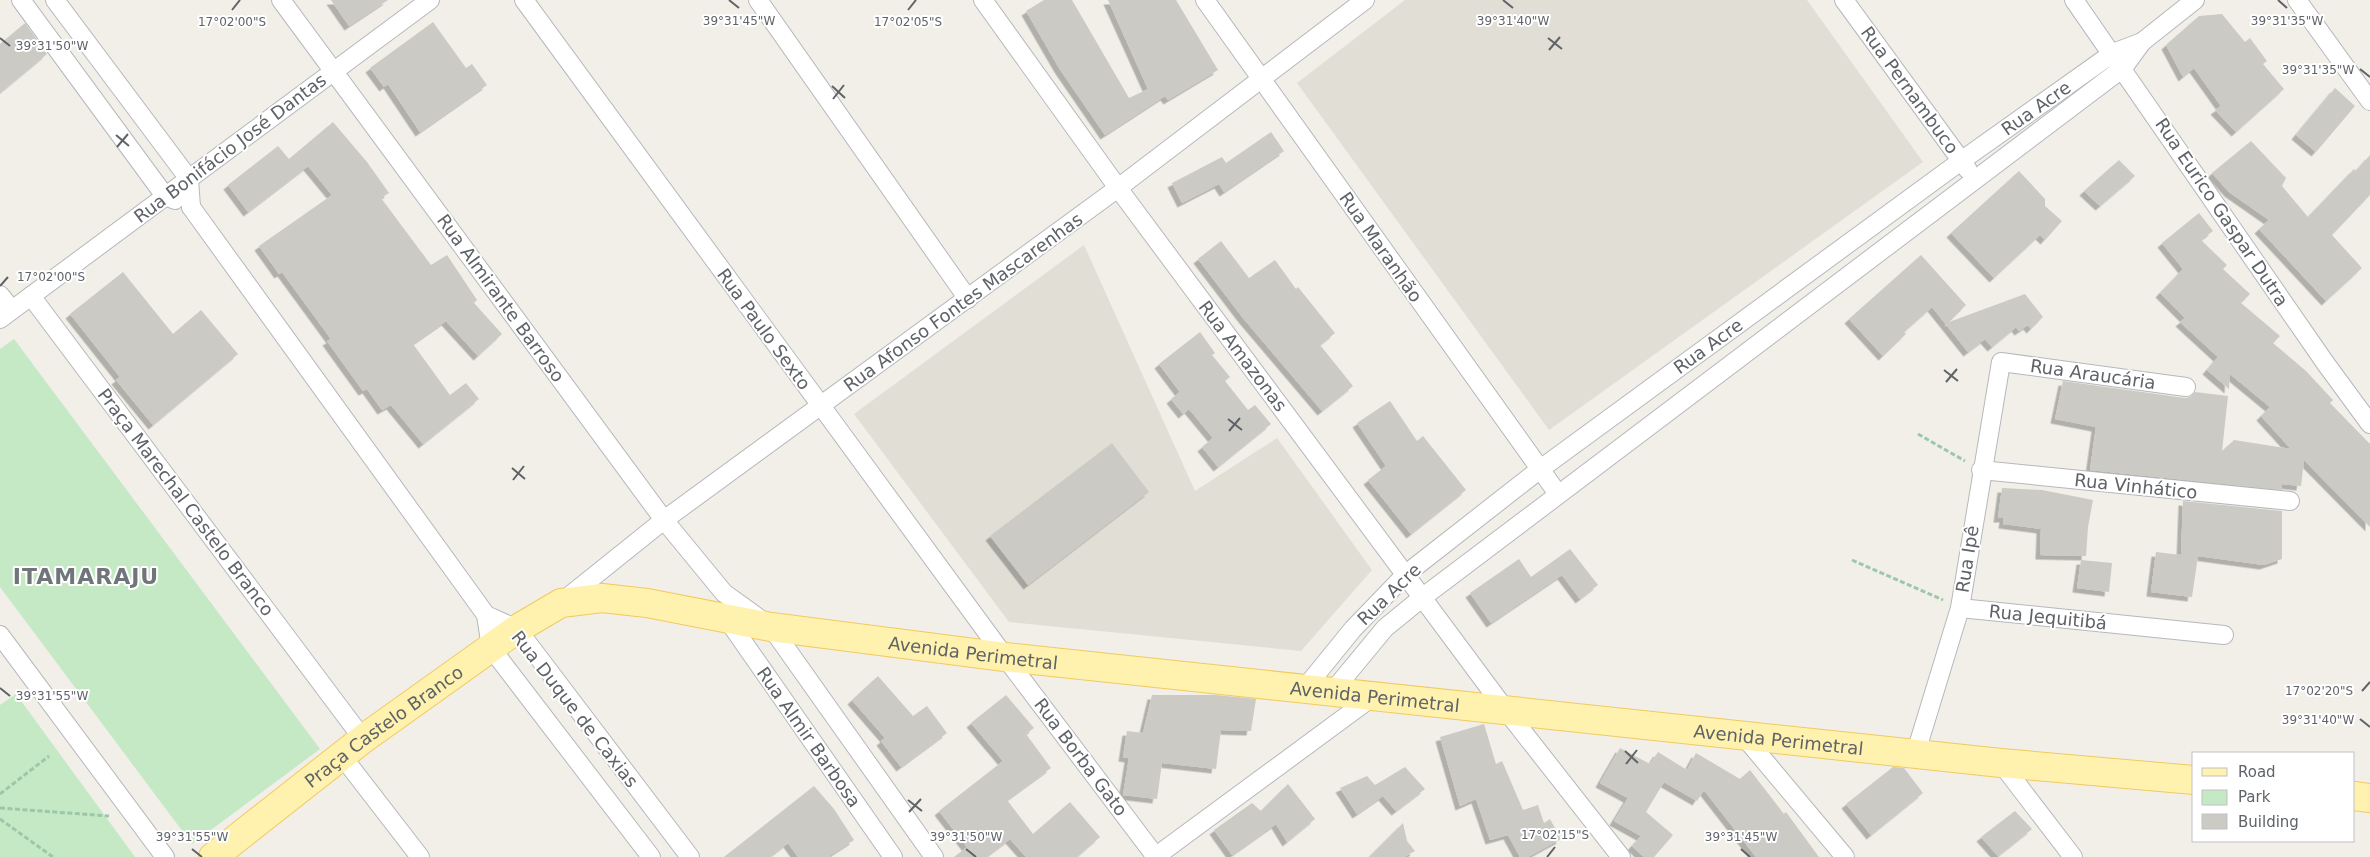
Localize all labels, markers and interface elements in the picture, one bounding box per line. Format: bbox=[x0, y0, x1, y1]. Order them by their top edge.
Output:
text: 39°31'45"W bbox=[703, 14, 775, 28]
text: 39°31'40"W bbox=[1477, 14, 1549, 28]
text: 39°31'35"W bbox=[2251, 14, 2323, 28]
text: 17°02'00"S bbox=[198, 15, 266, 29]
text: 17°02'05"S bbox=[874, 15, 942, 29]
street label: Rua Pernambuco bbox=[1857, 22, 1963, 158]
text: 39°31'50"W bbox=[16, 39, 88, 53]
text: 39°31'35"W bbox=[2282, 63, 2354, 77]
street label: Rua Bonifácio José Dantas bbox=[130, 69, 330, 227]
street label: Rua Acre bbox=[1997, 77, 2075, 139]
street label: Rua Eurico Gaspar Dutra bbox=[2151, 114, 2293, 310]
street label: Rua Maranhão bbox=[1335, 188, 1427, 306]
street label: Rua Afonso Fontes Mascarenhas bbox=[840, 208, 1086, 396]
street label: Rua Almirante Barroso bbox=[433, 210, 569, 386]
street label: Rua Paulo Sexto bbox=[713, 264, 815, 394]
text: 17°02'00"S bbox=[17, 270, 85, 284]
street label: Rua Amazonas bbox=[1195, 297, 1291, 415]
street label: Rua Acre bbox=[1670, 314, 1746, 378]
street label: Rua Araucária bbox=[2029, 355, 2157, 393]
street label: Praça Marechal Castelo Branco bbox=[94, 384, 278, 620]
street label: Rua Vinhático bbox=[2073, 469, 2199, 503]
street label: Rua Ipê bbox=[1951, 524, 1983, 594]
street label: Rua Acre bbox=[1353, 559, 1425, 629]
district label: ITAMARAJU bbox=[13, 564, 159, 589]
street label: Rua Jequitibá bbox=[1988, 600, 2108, 634]
street label: Rua Duque de Caxias bbox=[507, 627, 643, 791]
street label: Avenida Perimetral bbox=[887, 632, 1059, 673]
street label: Praça Castelo Branco bbox=[300, 661, 467, 792]
street label: Rua Almir Barbosa bbox=[753, 663, 865, 811]
street label: Avenida Perimetral bbox=[1289, 677, 1461, 716]
text: 17°02'20"S bbox=[2285, 684, 2353, 698]
text: 39°31'55"W bbox=[16, 689, 88, 703]
street label: Rua Borba Gato bbox=[1030, 694, 1132, 820]
text: 39°31'40"W bbox=[2282, 713, 2354, 727]
street label: Avenida Perimetral bbox=[1693, 720, 1865, 759]
legend bbox=[2192, 752, 2355, 842]
text: Road bbox=[2238, 763, 2276, 781]
text: Park bbox=[2238, 788, 2271, 806]
text: Building bbox=[2238, 813, 2299, 831]
text: 17°02'15"S bbox=[1521, 828, 1589, 842]
text: 39°31'55"W bbox=[156, 830, 228, 844]
text: 39°31'50"W bbox=[930, 830, 1002, 844]
text: 39°31'45"W bbox=[1705, 830, 1777, 844]

